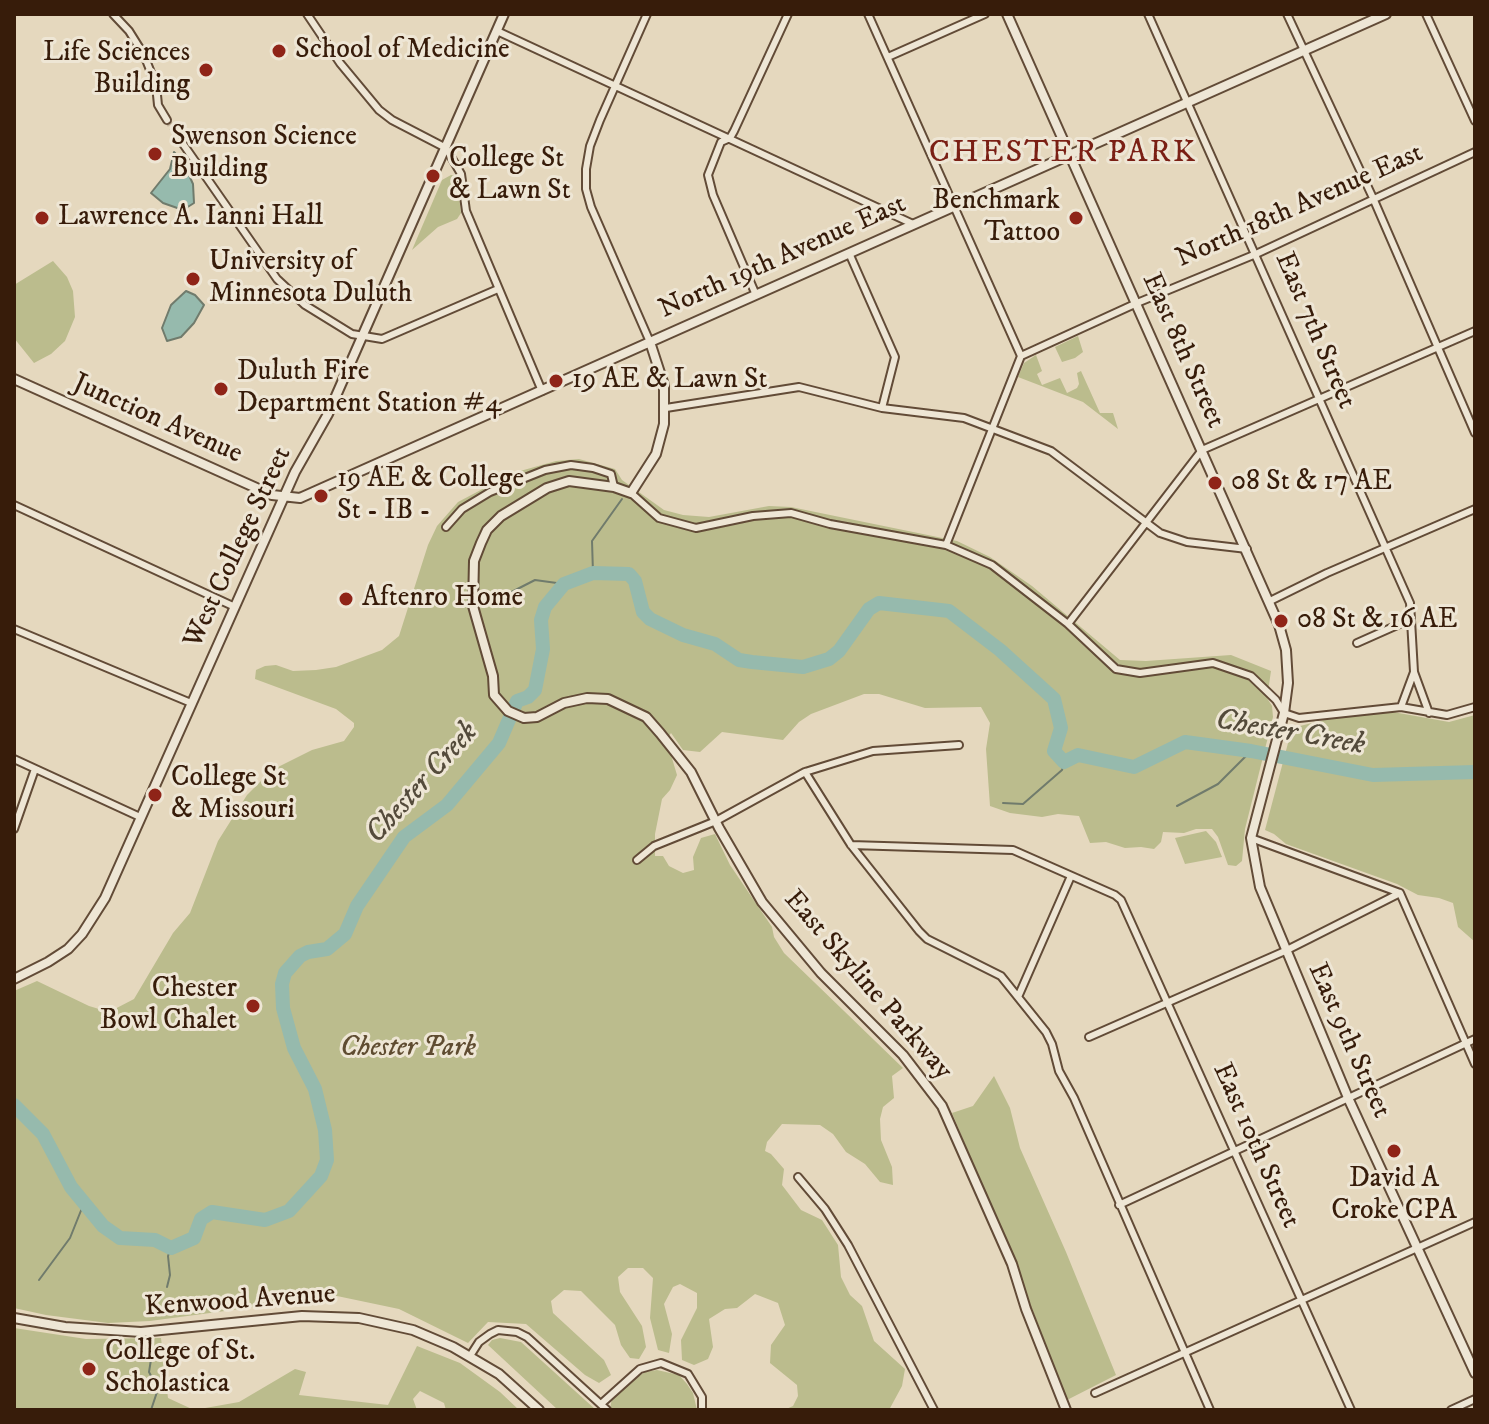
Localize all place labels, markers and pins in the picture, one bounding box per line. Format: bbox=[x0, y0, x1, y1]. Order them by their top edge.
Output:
place label: School of Medicine bbox=[295, 34, 510, 68]
place label: Life Sciences Building bbox=[43, 37, 190, 103]
marker: School of Medicine bbox=[270, 42, 288, 60]
marker: Life Sciences Building bbox=[197, 61, 215, 79]
place label: Swenson Science Building bbox=[171, 121, 357, 187]
place label: College St & Lawn St bbox=[449, 143, 571, 209]
marker: Swenson Science Building bbox=[146, 145, 164, 163]
marker: College St & Lawn St bbox=[424, 167, 442, 185]
place label: Benchmark Tattoo bbox=[932, 185, 1060, 251]
place label: Lawrence A. Ianni Hall bbox=[58, 201, 323, 235]
marker: Lawrence A. Ianni Hall bbox=[33, 209, 51, 227]
marker: Benchmark Tattoo bbox=[1067, 209, 1085, 227]
place label: University of Minnesota Duluth bbox=[209, 246, 412, 312]
marker: University of Minnesota Duluth bbox=[184, 270, 202, 288]
place label: Duluth Fire Department Station #4 bbox=[237, 356, 501, 422]
place label: 19 AE & Lawn St bbox=[572, 364, 768, 398]
marker: 19 AE & Lawn St bbox=[547, 372, 565, 390]
marker: Duluth Fire Department Station #4 bbox=[212, 380, 230, 398]
place label: 19 AE & College St - IB - bbox=[337, 463, 524, 529]
place label: 08 St & 17 AE bbox=[1231, 466, 1392, 500]
marker: 08 St & 17 AE bbox=[1206, 474, 1224, 492]
marker: 19 AE & College St - IB - bbox=[312, 487, 330, 505]
place label: Aftenro Home bbox=[362, 582, 523, 616]
marker: Aftenro Home bbox=[337, 590, 355, 608]
place label: 08 St & 16 AE bbox=[1297, 604, 1458, 638]
marker: 08 St & 16 AE bbox=[1272, 612, 1290, 630]
place label: College St & Missouri bbox=[171, 762, 295, 828]
marker: College St & Missouri bbox=[146, 786, 164, 804]
place label: Chester Bowl Chalet bbox=[100, 973, 237, 1039]
marker: Chester Bowl Chalet bbox=[244, 997, 262, 1015]
marker: David A Croke CPA bbox=[1385, 1142, 1403, 1160]
place label: David A Croke CPA bbox=[1331, 1163, 1457, 1229]
place label: College of St. Scholastica bbox=[105, 1336, 255, 1402]
marker: College of St. Scholastica bbox=[80, 1360, 98, 1378]

